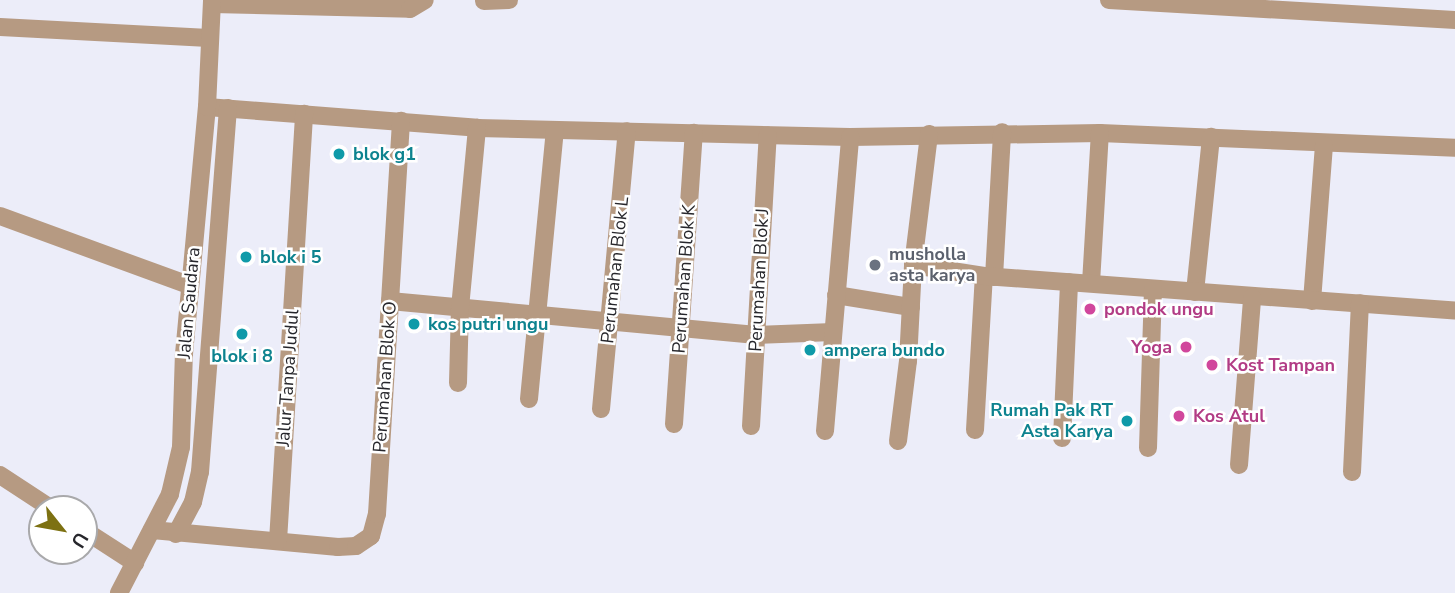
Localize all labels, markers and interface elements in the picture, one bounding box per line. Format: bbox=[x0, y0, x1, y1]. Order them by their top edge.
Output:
place label: blok g1 bbox=[353, 143, 416, 165]
marker: blok g1 bbox=[331, 146, 347, 162]
street label: Perumahan Blok L bbox=[597, 196, 633, 344]
street label: Perumahan Blok K bbox=[668, 204, 700, 354]
street label: Perumahan Blok J bbox=[744, 208, 774, 352]
place label: musholla asta karya bbox=[889, 244, 975, 286]
street label: Jalan Saudara bbox=[173, 246, 205, 360]
place label: blok i 5 bbox=[260, 246, 322, 268]
marker: blok i 5 bbox=[238, 249, 254, 265]
marker: musholla asta karya bbox=[867, 257, 883, 273]
place label: pondok ungu bbox=[1104, 298, 1214, 320]
street label: Perumahan Blok O bbox=[369, 301, 401, 453]
marker: pondok ungu bbox=[1082, 301, 1098, 317]
street label: Jalur Tanpa Judul bbox=[272, 309, 304, 447]
place label: kos putri ungu bbox=[428, 313, 548, 335]
marker: kos putri ungu bbox=[406, 316, 422, 332]
marker: blok i 8 bbox=[234, 326, 250, 342]
place label: Yoga bbox=[1131, 336, 1172, 358]
place label: ampera bundo bbox=[824, 339, 945, 361]
marker: Yoga bbox=[1178, 339, 1194, 355]
marker: ampera bundo bbox=[802, 342, 818, 358]
place label: blok i 8 bbox=[211, 345, 273, 367]
place label: Kost Tampan bbox=[1226, 354, 1335, 376]
marker: Kost Tampan bbox=[1204, 357, 1220, 373]
place label: Rumah Pak RT Asta Karya bbox=[990, 400, 1113, 442]
place label: Kos Atul bbox=[1193, 405, 1265, 427]
marker: Kos Atul bbox=[1171, 408, 1187, 424]
marker: Rumah Pak RT Asta Karya bbox=[1119, 413, 1135, 429]
north arrow bbox=[28, 495, 98, 565]
text: U bbox=[65, 527, 94, 552]

